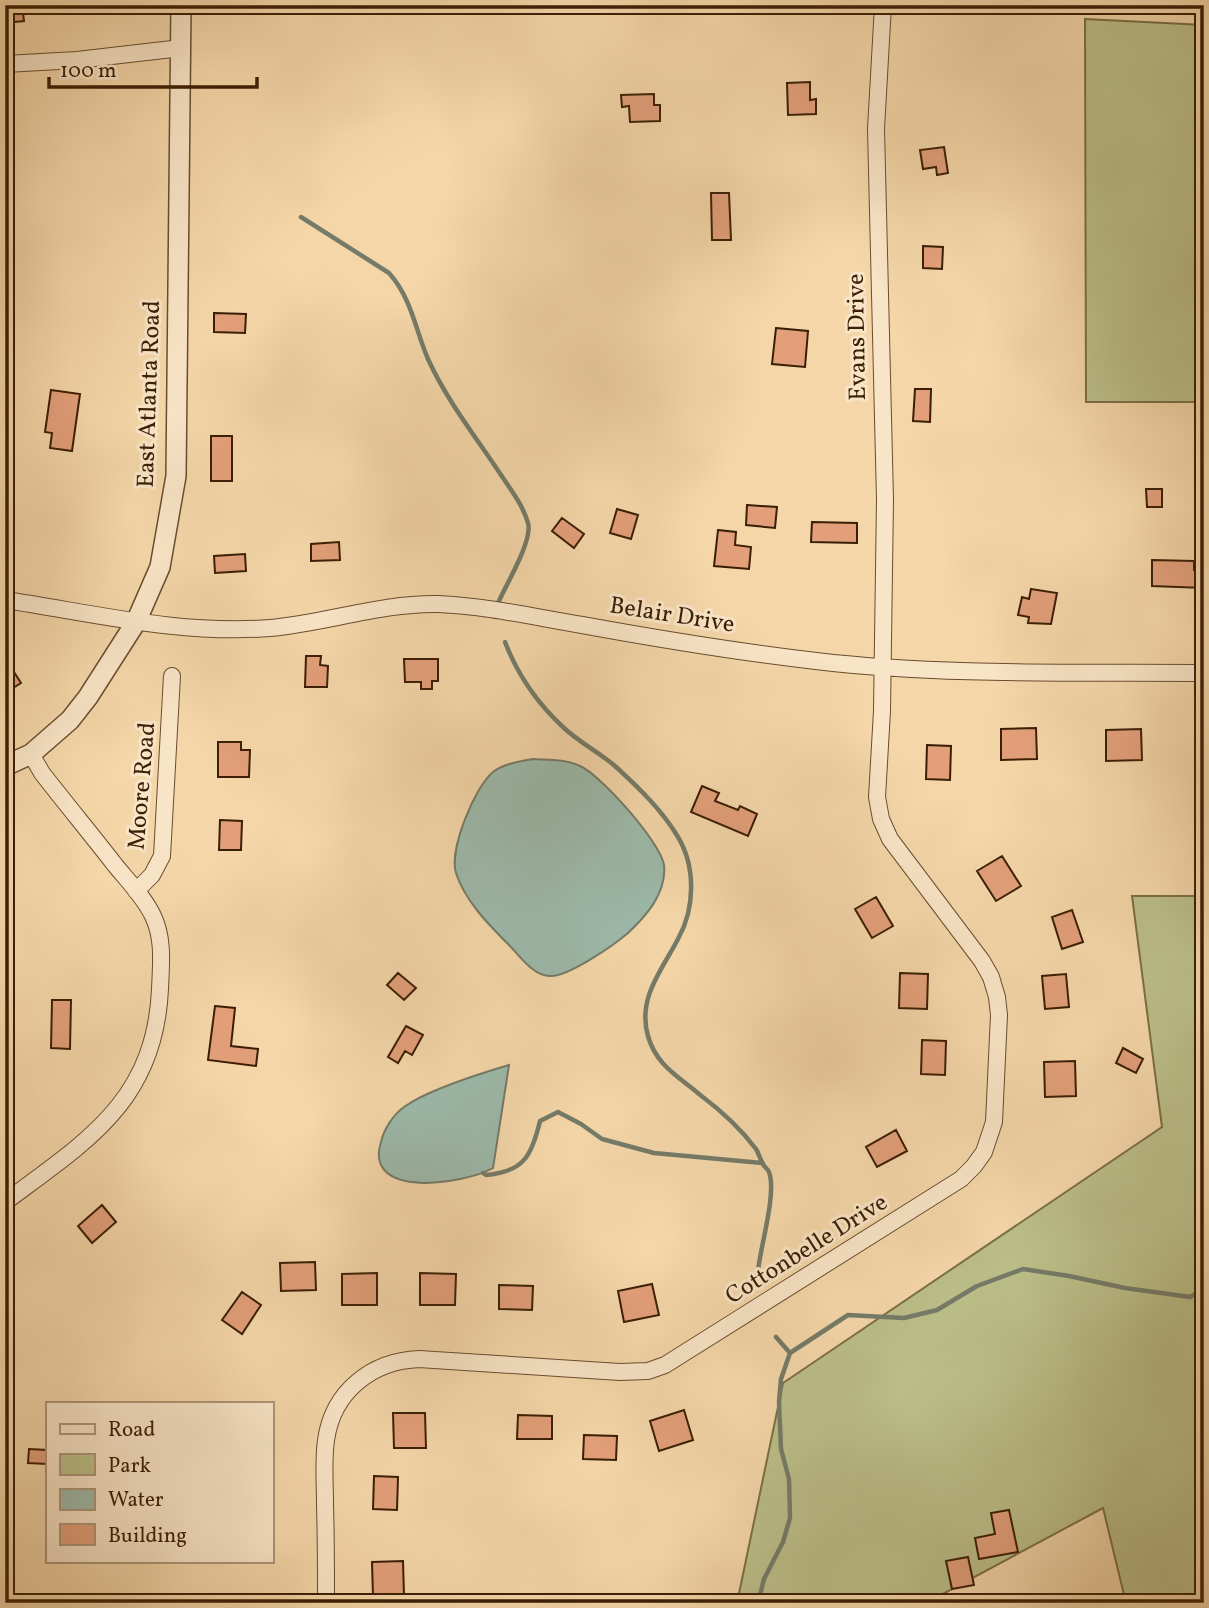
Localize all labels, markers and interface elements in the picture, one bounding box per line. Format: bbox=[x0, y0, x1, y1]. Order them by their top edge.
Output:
scale bar bbox=[49, 46, 257, 90]
text: 100 m bbox=[60, 57, 117, 86]
street label: Evans Drive bbox=[840, 273, 876, 401]
street label: East Atlanta Road bbox=[130, 300, 170, 488]
street label: Belair Drive bbox=[607, 589, 737, 643]
street label: Moore Road bbox=[120, 721, 166, 851]
street label: Cottonbelle Drive bbox=[719, 1186, 895, 1314]
legend bbox=[46, 1402, 273, 1562]
text: Road bbox=[108, 1416, 155, 1445]
text: Park bbox=[108, 1452, 151, 1481]
text: Water bbox=[108, 1486, 164, 1515]
text: Building bbox=[108, 1522, 187, 1551]

